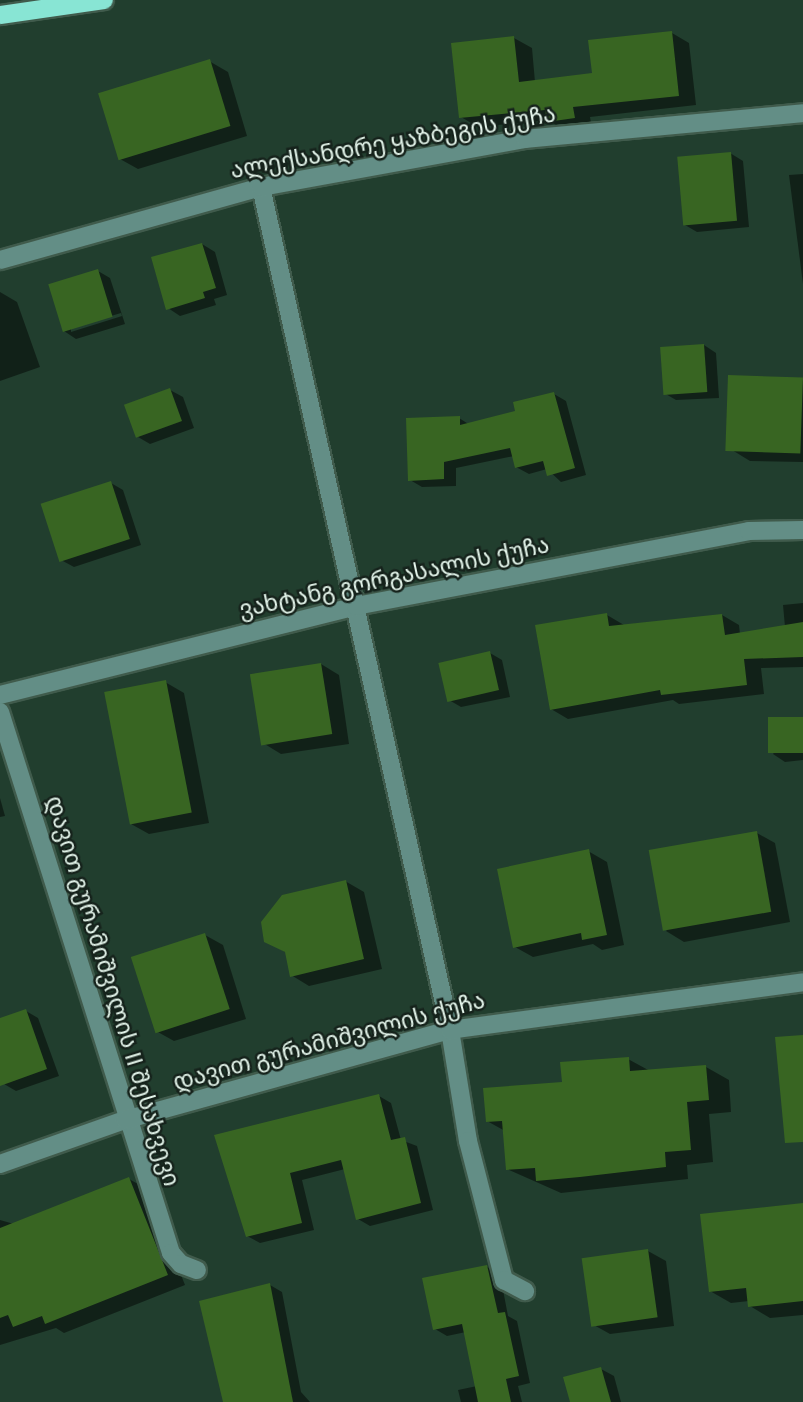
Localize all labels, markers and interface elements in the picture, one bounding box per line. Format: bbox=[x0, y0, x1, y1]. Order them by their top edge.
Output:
street label: ალექსანდრე ყაზბეგის ქუჩა bbox=[228, 100, 558, 184]
street label: ვახტანგ გორგასალის ქუჩა bbox=[236, 531, 552, 623]
street label: დავით გურამიშვილის II შესახვევი bbox=[40, 792, 186, 1190]
street label: დავით გურამიშვილის ქუჩა bbox=[170, 986, 488, 1096]

